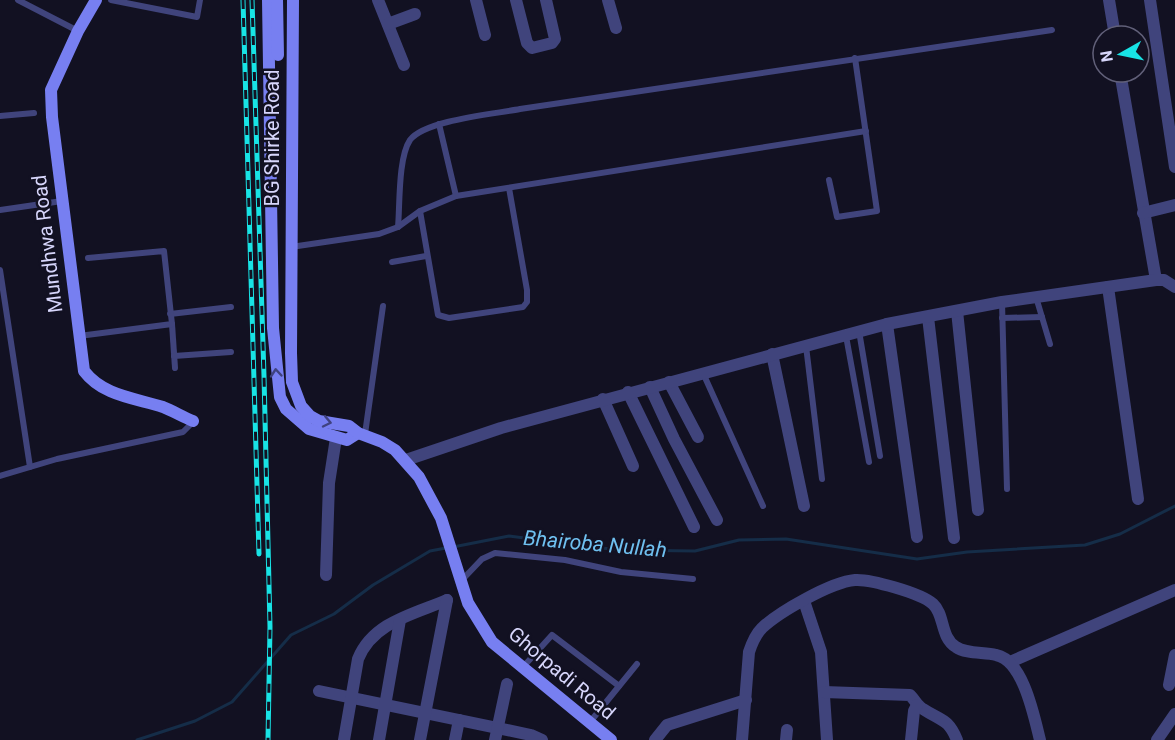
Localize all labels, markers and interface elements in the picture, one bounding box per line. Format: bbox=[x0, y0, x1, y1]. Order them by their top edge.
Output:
north arrow bbox=[1091, 24, 1151, 84]
text: N bbox=[1096, 49, 1117, 63]
street label: BG Shirke Road bbox=[260, 70, 284, 206]
street label: Mundhwa Road bbox=[27, 174, 67, 314]
one-way arrow bbox=[270, 368, 283, 377]
one-way arrow bbox=[322, 415, 332, 428]
water label: Bhairoba Nullah bbox=[522, 526, 668, 562]
street label: Ghorpadi Road bbox=[504, 621, 620, 725]

